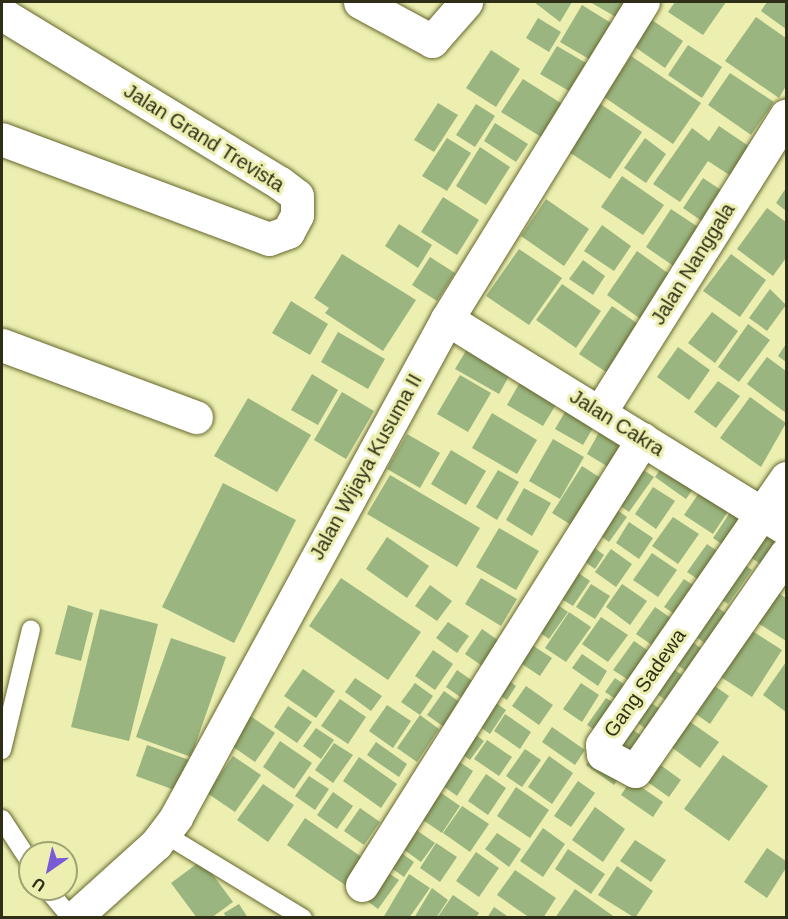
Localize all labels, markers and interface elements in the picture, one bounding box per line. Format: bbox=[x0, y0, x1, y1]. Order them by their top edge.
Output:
street label: Jalan Grand Trevista bbox=[119, 79, 289, 197]
street label: Jalan Nanggala bbox=[646, 199, 740, 329]
street label: Jalan Wijaya Kusuma II bbox=[305, 370, 427, 564]
street label: Jalan Cakra bbox=[565, 385, 669, 461]
street label: Gang Sadewa bbox=[599, 624, 691, 742]
north arrow bbox=[18, 841, 78, 901]
text: U bbox=[29, 874, 48, 895]

